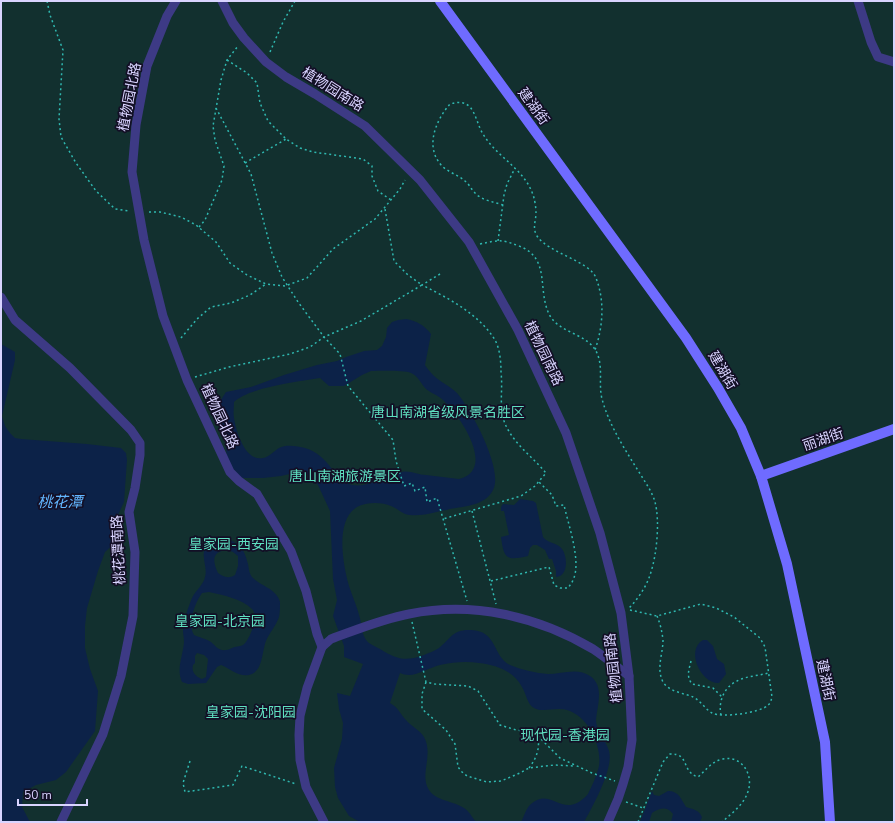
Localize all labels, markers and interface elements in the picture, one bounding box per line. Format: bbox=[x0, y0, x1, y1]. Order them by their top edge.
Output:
street label: 植物园北路 bbox=[113, 61, 145, 133]
street label: 植物园南路 bbox=[298, 63, 367, 116]
street label: 建湖街 bbox=[514, 84, 554, 129]
street label: 植物园南路 bbox=[520, 318, 567, 389]
street label: 建湖街 bbox=[704, 347, 742, 393]
street label: 植物园北路 bbox=[196, 380, 243, 452]
park label: 唐山南湖省级风景名胜区 bbox=[371, 403, 525, 422]
street label: 丽湖街 bbox=[800, 424, 846, 455]
park label: 唐山南湖旅游景区 bbox=[289, 467, 401, 486]
water label: 桃花潭 bbox=[37, 492, 85, 512]
street label: 桃花潭南路 bbox=[107, 515, 130, 585]
park label: 皇家园-西安园 bbox=[189, 535, 279, 554]
park label: 皇家园-北京园 bbox=[175, 612, 265, 631]
street label: 植物园南路 bbox=[600, 632, 627, 704]
street label: 建湖街 bbox=[812, 658, 839, 703]
park label: 皇家园-沈阳园 bbox=[206, 703, 296, 722]
park label: 现代园-香港园 bbox=[520, 726, 610, 745]
scale bar bbox=[18, 781, 87, 807]
text: 50 m bbox=[24, 787, 52, 803]

